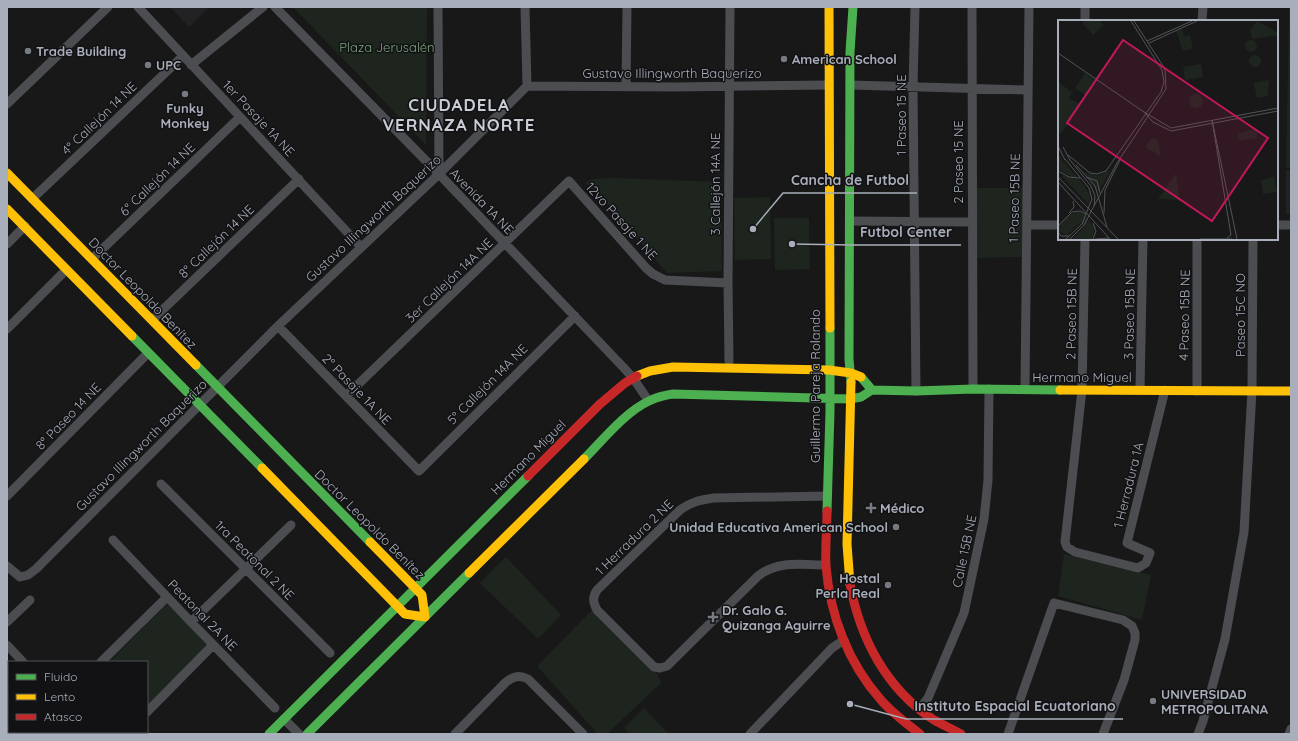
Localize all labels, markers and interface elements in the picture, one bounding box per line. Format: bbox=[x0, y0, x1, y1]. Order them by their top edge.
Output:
inset map bbox=[1058, 20, 1278, 240]
park label: Plaza Jerusalén bbox=[339, 39, 435, 55]
place label: Trade Building bbox=[36, 43, 126, 59]
marker: Trade Building bbox=[23, 46, 33, 56]
place label: American School bbox=[792, 51, 897, 67]
marker: American School bbox=[779, 54, 789, 64]
place label: UPC bbox=[156, 57, 181, 73]
marker: UPC bbox=[143, 60, 153, 70]
street label: Gustavo Illingworth Baquerizo bbox=[582, 65, 762, 81]
street label: 1 Paseo 15 NE bbox=[893, 74, 909, 156]
street label: 1er Pasaje 1A NE bbox=[220, 77, 298, 159]
street label: 4° Callejón 14 NE bbox=[58, 78, 140, 158]
marker: Funky Monkey bbox=[180, 89, 190, 99]
district label: CIUDADELA VERNAZA NORTE bbox=[382, 94, 536, 135]
place label: Funky Monkey bbox=[161, 100, 209, 131]
street label: 2 Paseo 15 NE bbox=[950, 120, 966, 204]
street label: 3 Callejón 14A NE bbox=[707, 133, 723, 235]
street label: 6° Callejón 14 NE bbox=[116, 139, 198, 219]
street label: Gustavo Illingworth Baquerizo bbox=[302, 151, 444, 285]
street label: 1 Paseo 15B NE bbox=[1005, 153, 1023, 243]
street label: Avenida 1A NE bbox=[447, 165, 517, 237]
callout: Cancha de Futbol bbox=[783, 167, 917, 193]
text: Cancha de Futbol bbox=[791, 171, 909, 189]
street label: 12vo Pasaje 1 NE bbox=[583, 179, 661, 263]
street label: 8° Callejón 14 NE bbox=[175, 201, 257, 281]
callout: Futbol Center bbox=[852, 219, 961, 245]
text: Futbol Center bbox=[860, 223, 952, 241]
street label: Doctor Leopoldo Benítez bbox=[86, 234, 200, 352]
street label: 3er Callejón 14A NE bbox=[402, 234, 496, 326]
street label: 2 Paseo 15B NE bbox=[1062, 268, 1080, 360]
street label: 3 Paseo 15B NE bbox=[1120, 268, 1138, 360]
street label: 4 Paseo 15B NE bbox=[1175, 269, 1193, 361]
street label: Paseo 15C NO bbox=[1232, 273, 1248, 357]
street label: Guillermo Pareja Rolando bbox=[807, 309, 823, 463]
street label: 5° Callejón 14A NE bbox=[443, 340, 531, 428]
street label: 2° Pasaje 1A NE bbox=[319, 350, 395, 428]
street label: Hermano Miguel bbox=[1032, 369, 1132, 385]
street label: Gustavo Illingworth Baquerizo bbox=[72, 376, 210, 514]
street label: 8° Paseo 14 NE bbox=[32, 379, 104, 453]
street label: Hermano Miguel bbox=[487, 416, 569, 498]
street label: 1 Herradura 1A bbox=[1110, 440, 1147, 530]
street label: Doctor Leopoldo Benítez bbox=[312, 466, 428, 582]
street label: 1 Herradura 2 NE bbox=[592, 496, 676, 578]
place label: Médico bbox=[880, 500, 924, 516]
marker: Médico bbox=[865, 502, 877, 514]
street label: Calle 15B NE bbox=[948, 513, 980, 589]
street label: 1ra Peatonal 2 NE bbox=[212, 517, 298, 603]
place label: Unidad Educativa American School bbox=[669, 519, 888, 535]
marker: Unidad Educativa American School bbox=[891, 522, 901, 532]
place label: Hostal Perla Real bbox=[815, 570, 880, 601]
street label: Peatonal 2A NE bbox=[165, 576, 241, 654]
marker: Hostal Perla Real bbox=[883, 580, 893, 590]
place label: Dr. Galo G. Quizanga Aguirre bbox=[722, 602, 831, 633]
marker: Dr. Galo G. Quizanga Aguirre bbox=[707, 611, 719, 623]
legend bbox=[8, 661, 148, 733]
text: Fluido bbox=[44, 669, 77, 684]
place label: UNIVERSIDAD METROPOLITANA bbox=[1161, 686, 1269, 717]
text: Lento bbox=[44, 689, 75, 704]
callout: Instituto Espacial Ecuatoriano bbox=[906, 693, 1123, 719]
marker: UNIVERSIDAD METROPOLITANA bbox=[1148, 696, 1158, 706]
text: Instituto Espacial Ecuatoriano bbox=[914, 697, 1116, 715]
text: Atasco bbox=[44, 709, 82, 724]

